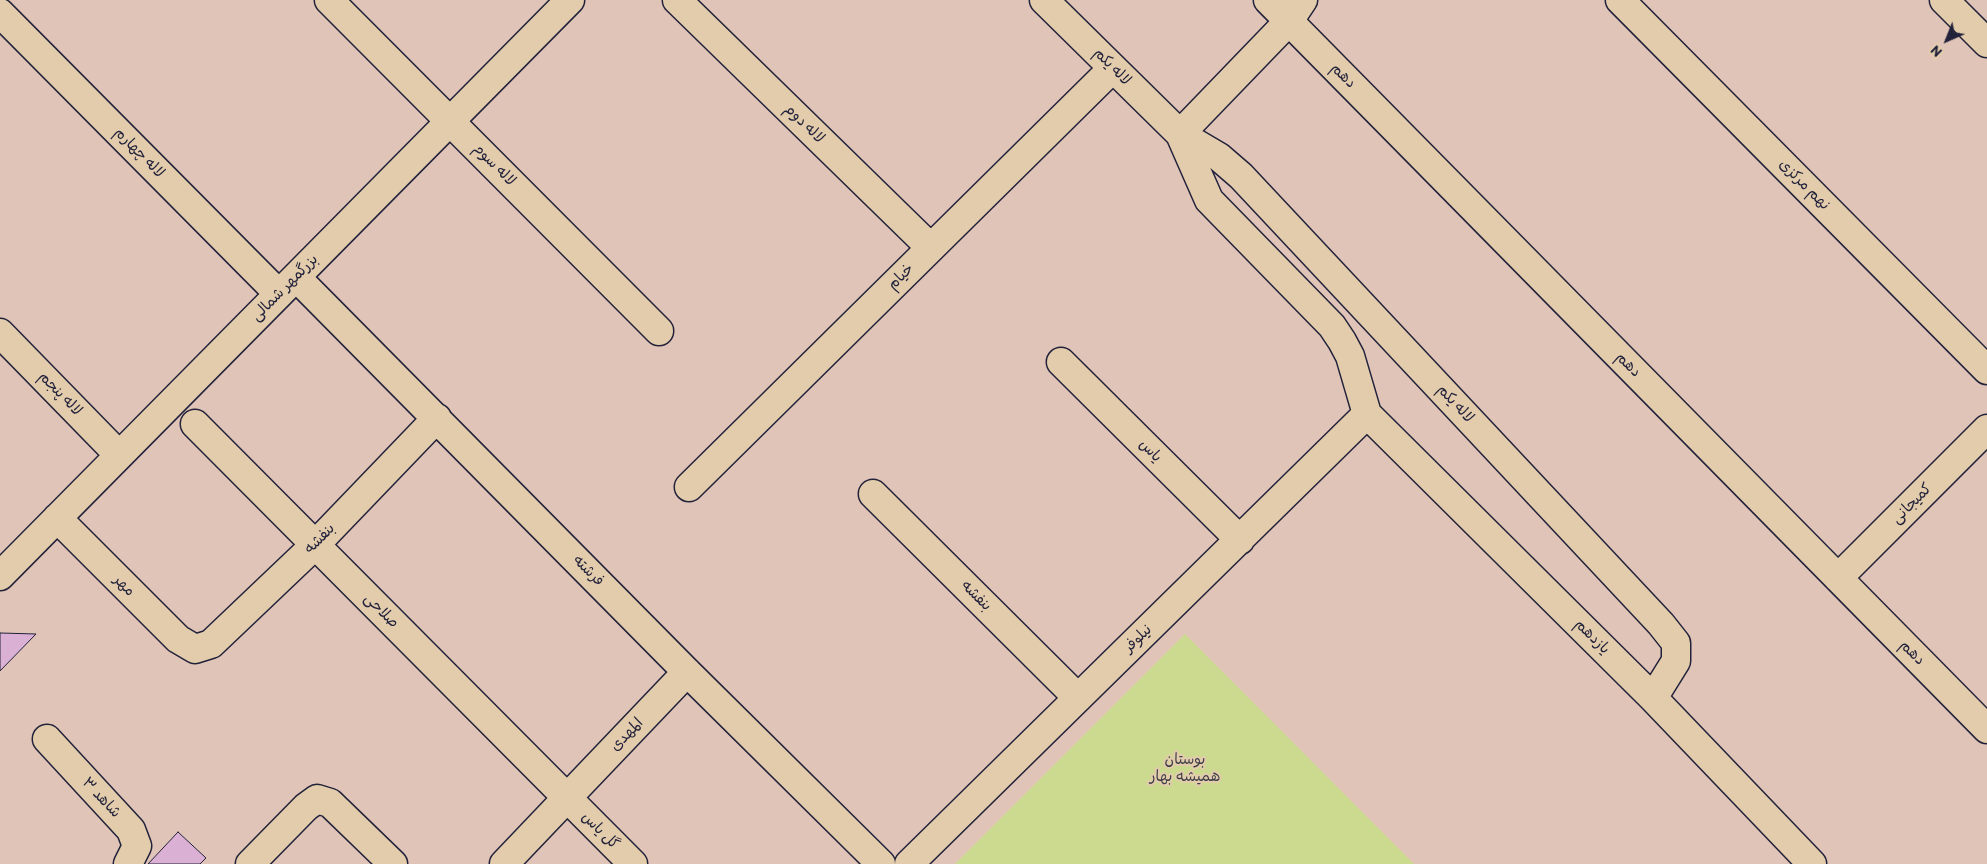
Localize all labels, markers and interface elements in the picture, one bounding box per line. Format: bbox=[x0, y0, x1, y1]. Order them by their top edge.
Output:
north arrow bbox=[1922, 15, 1972, 65]
text: N bbox=[1927, 42, 1946, 61]
street label: لاله یکم bbox=[1089, 44, 1135, 90]
street label: دهم bbox=[1327, 60, 1359, 92]
street label: لاله دوم bbox=[780, 101, 828, 147]
street label: لاله چهارم bbox=[110, 124, 168, 182]
street label: لاله سوم bbox=[469, 140, 519, 190]
street label: نهم مرکزی bbox=[1775, 156, 1833, 214]
street label: بزرگمهر شمالی bbox=[248, 251, 322, 325]
street label: خیام bbox=[884, 260, 918, 294]
street label: دهم bbox=[1612, 349, 1644, 381]
street label: لاله پنجم bbox=[35, 368, 85, 420]
street label: لاله یکم bbox=[1433, 381, 1477, 427]
street label: یاس bbox=[1135, 436, 1165, 466]
street label: کمیجانی bbox=[1888, 480, 1936, 528]
street label: بنفشه bbox=[301, 520, 339, 558]
street label: فرشته bbox=[569, 552, 607, 590]
street label: مهر bbox=[110, 572, 138, 600]
street label: بنفشه bbox=[957, 577, 995, 615]
street label: صلاحی bbox=[360, 590, 402, 632]
street label: یازدهم bbox=[1571, 616, 1613, 658]
street label: نیلوفر bbox=[1120, 621, 1156, 657]
street label: دهم bbox=[1896, 637, 1928, 669]
street label: المهدی bbox=[607, 715, 647, 755]
park label: بوستان همیشه بهار bbox=[1150, 751, 1220, 786]
street label: شاهد ۳ bbox=[78, 774, 124, 822]
street label: گل یاس bbox=[577, 808, 623, 854]

